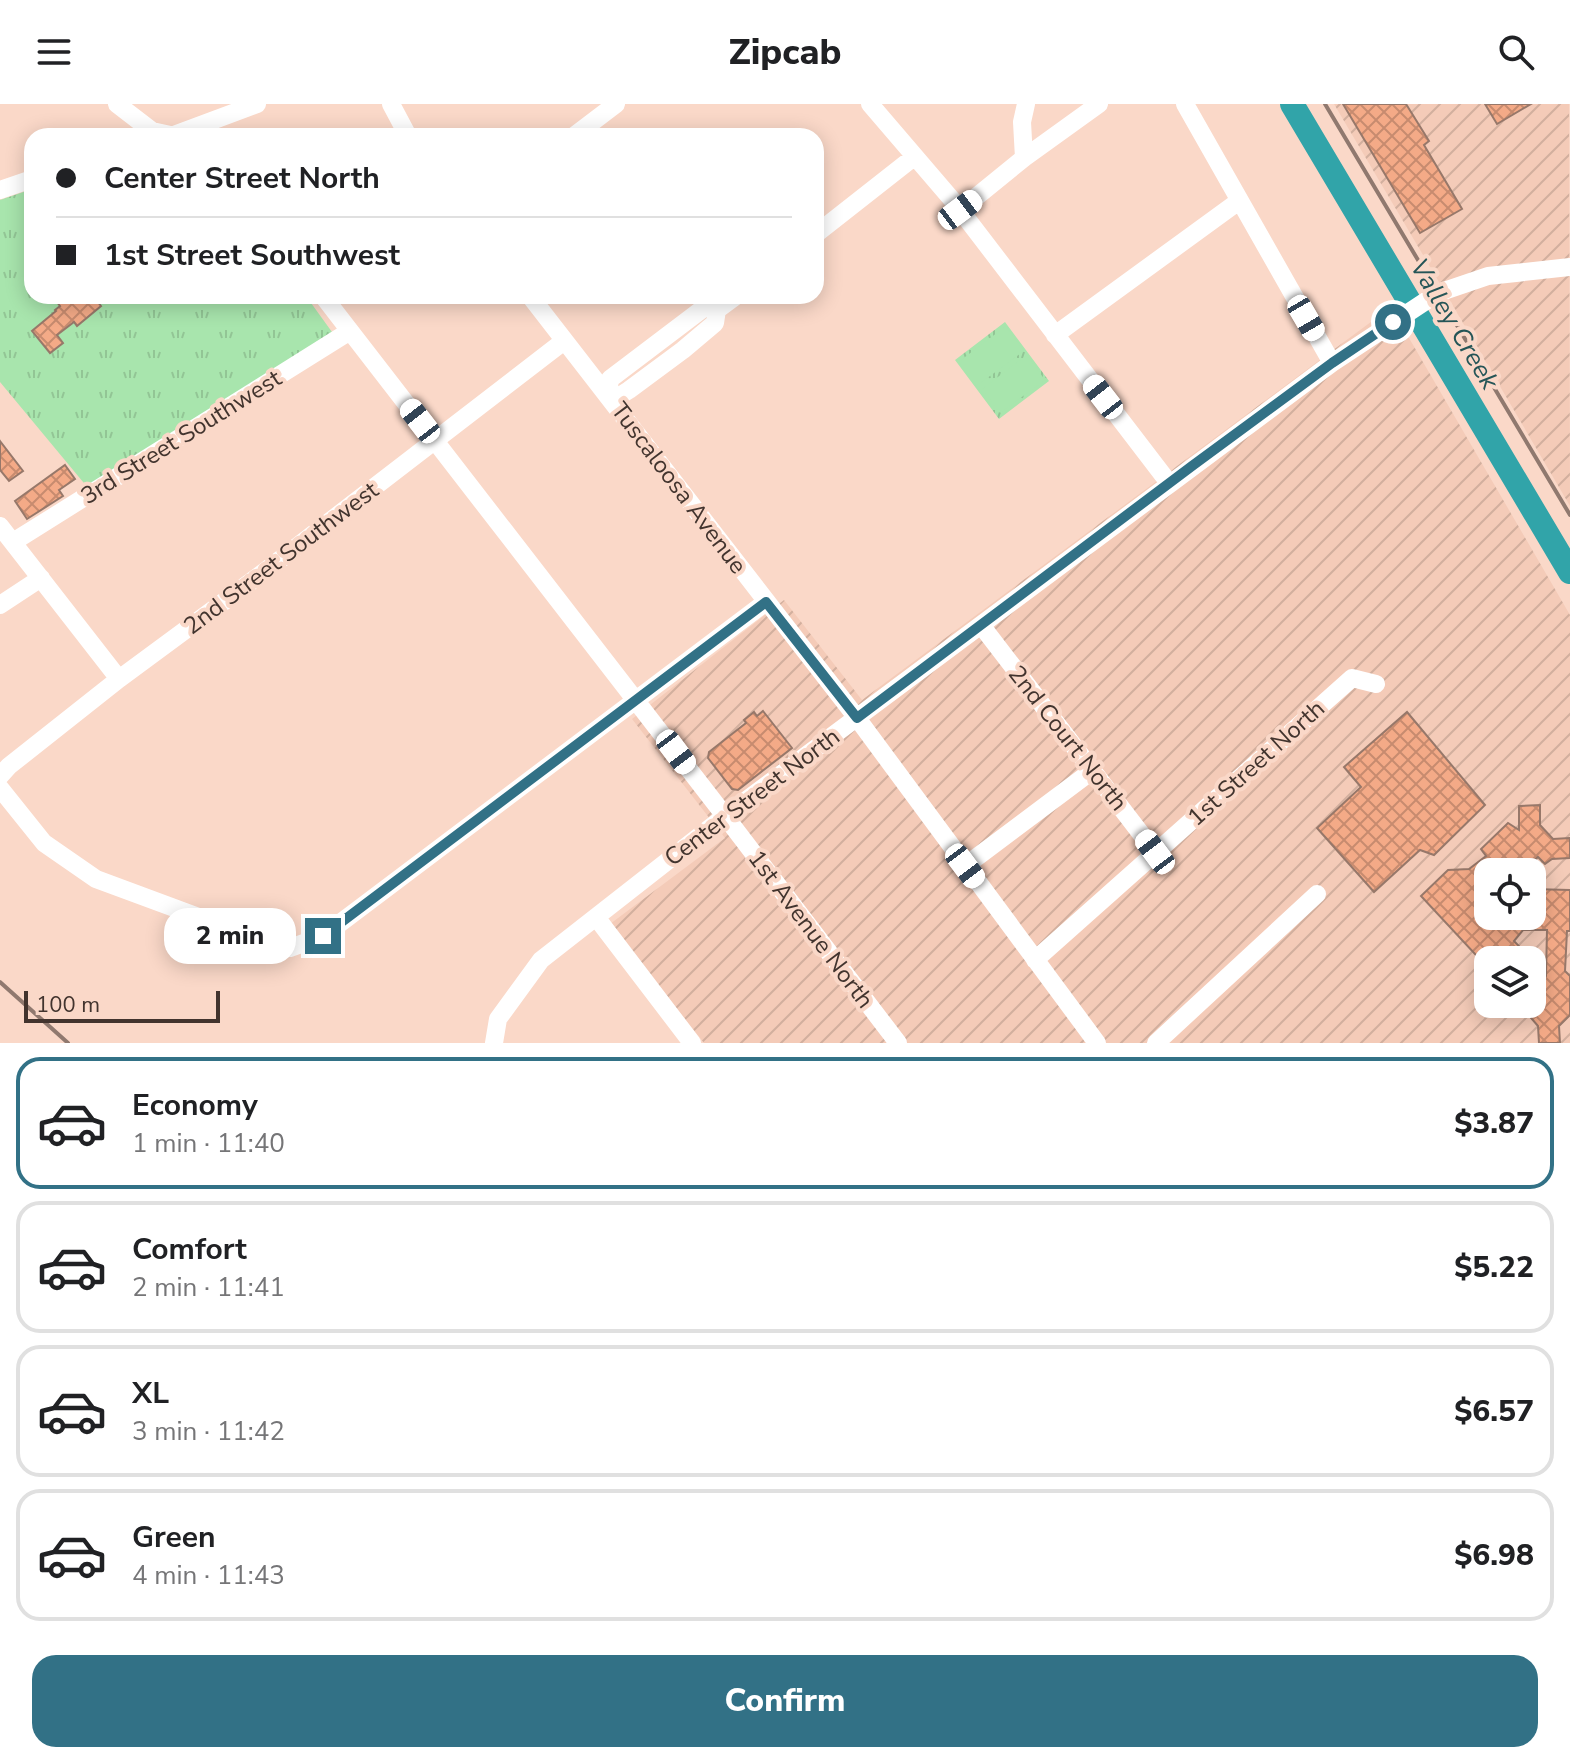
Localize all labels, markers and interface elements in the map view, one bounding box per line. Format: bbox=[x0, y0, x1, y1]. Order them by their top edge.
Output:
text: Zipcab bbox=[729, 28, 841, 77]
icon: menu bbox=[32, 30, 76, 74]
icon: search bbox=[1494, 30, 1538, 74]
text: Center Street North bbox=[104, 158, 380, 199]
car bbox=[934, 186, 986, 234]
text: 1st Street Southwest bbox=[104, 235, 400, 276]
water label: Valley Creek bbox=[1402, 252, 1508, 397]
car bbox=[1284, 291, 1328, 345]
route start bbox=[1375, 304, 1411, 340]
street label: 3rd Street Southwest bbox=[75, 362, 288, 512]
car bbox=[1079, 371, 1127, 423]
car bbox=[396, 395, 444, 447]
street label: Tuscaloosa Avenue bbox=[604, 396, 754, 580]
street label: 2nd Street Southwest bbox=[177, 474, 385, 642]
street label: 2nd Court North bbox=[1001, 659, 1135, 817]
street label: 1st Street North bbox=[1180, 693, 1332, 833]
street label: Center Street North bbox=[658, 721, 846, 873]
car bbox=[652, 726, 700, 778]
car bbox=[1131, 826, 1179, 878]
car bbox=[941, 840, 989, 892]
street label: 1st Avenue North bbox=[741, 843, 881, 1015]
map controls bbox=[1474, 858, 1546, 1018]
button: locate bbox=[1474, 858, 1546, 930]
callout: 2 min bbox=[163, 908, 295, 964]
text: 2 min bbox=[196, 918, 264, 953]
route end bbox=[305, 918, 341, 954]
button: layers bbox=[1474, 946, 1546, 1018]
scale bar bbox=[24, 987, 220, 1023]
text: 100 m bbox=[36, 990, 100, 1020]
text: Economy bbox=[132, 1085, 258, 1126]
icon: car bbox=[36, 1087, 108, 1159]
text: $3.87 bbox=[1454, 1103, 1534, 1144]
text: 1 min · 11:40 bbox=[132, 1126, 285, 1161]
text: Comfort bbox=[132, 1229, 247, 1270]
icon: car bbox=[36, 1231, 108, 1303]
text: $5.22 bbox=[1454, 1247, 1534, 1288]
text: 2 min · 11:41 bbox=[132, 1270, 285, 1305]
text: XL bbox=[132, 1373, 169, 1414]
icon: car bbox=[36, 1375, 108, 1447]
text: $6.57 bbox=[1454, 1391, 1534, 1432]
text: 3 min · 11:42 bbox=[132, 1414, 285, 1449]
text: Green bbox=[132, 1517, 216, 1558]
icon: car bbox=[36, 1519, 108, 1591]
text: $6.98 bbox=[1454, 1535, 1534, 1576]
text: 4 min · 11:43 bbox=[132, 1558, 285, 1593]
button: Confirm bbox=[32, 1655, 1538, 1747]

